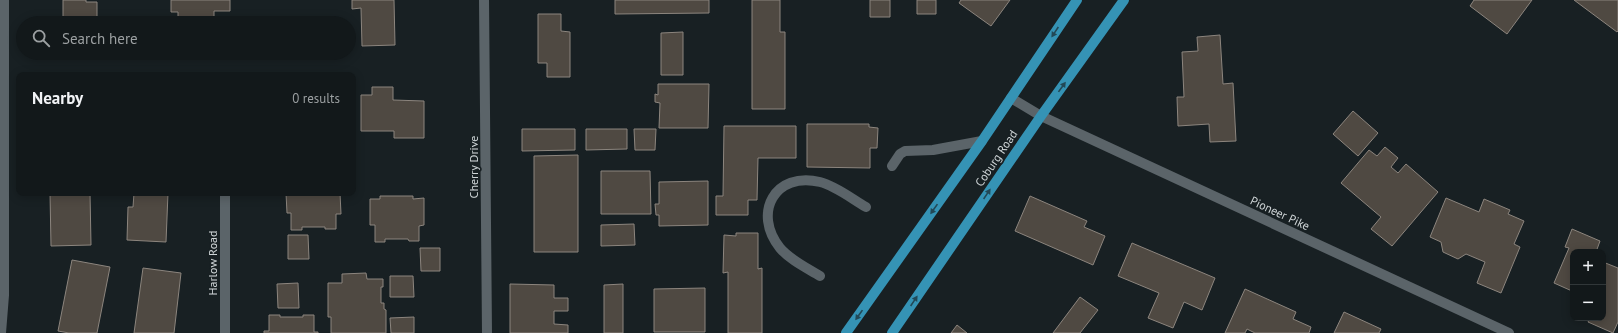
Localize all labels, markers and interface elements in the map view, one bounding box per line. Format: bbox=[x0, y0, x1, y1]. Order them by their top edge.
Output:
search box bbox=[16, 16, 356, 60]
icon: search bbox=[30, 27, 52, 49]
one-way arrow bbox=[1051, 27, 1059, 37]
text: Search here bbox=[62, 29, 138, 48]
one-way arrow bbox=[1058, 82, 1066, 92]
text: Nearby bbox=[32, 87, 83, 109]
text: 0 results bbox=[292, 90, 340, 107]
street label: Coburg Road bbox=[972, 127, 1020, 189]
street label: Cherry Drive bbox=[466, 136, 481, 198]
one-way arrow bbox=[983, 188, 991, 199]
street label: Pioneer Pike bbox=[1248, 193, 1312, 233]
one-way arrow bbox=[930, 204, 938, 214]
street label: Harlow Road bbox=[205, 230, 220, 296]
map controls bbox=[1570, 249, 1606, 321]
button: + bbox=[1570, 249, 1606, 285]
button: − bbox=[1570, 285, 1606, 321]
one-way arrow bbox=[910, 296, 918, 306]
one-way arrow bbox=[855, 310, 863, 320]

